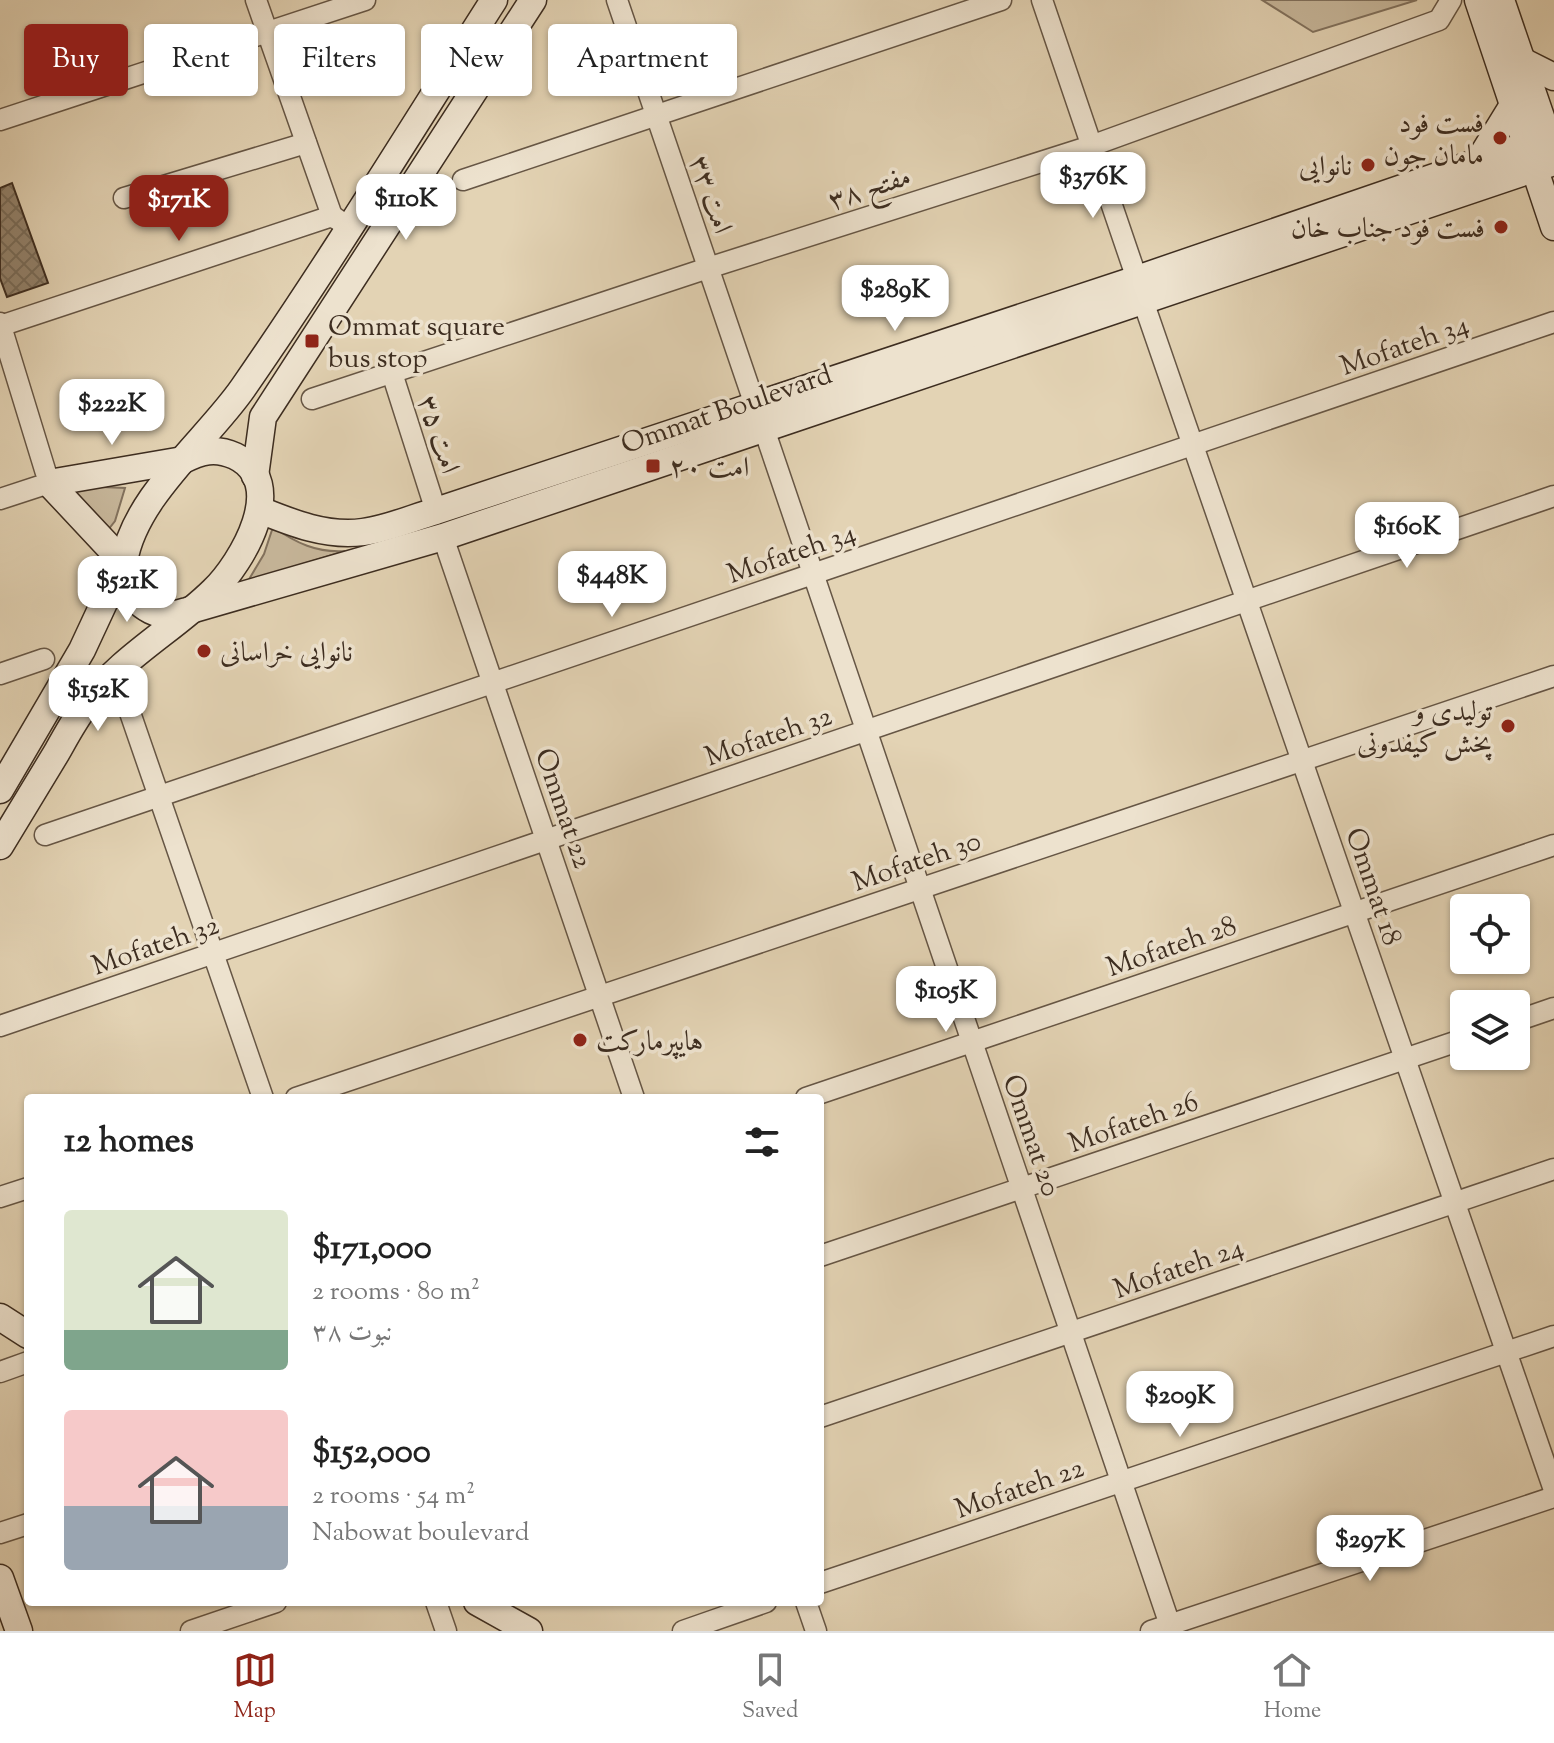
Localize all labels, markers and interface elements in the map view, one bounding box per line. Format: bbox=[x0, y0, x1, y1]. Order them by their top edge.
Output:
chip: Buy bbox=[24, 24, 128, 96]
chip: Rent bbox=[144, 24, 258, 96]
chip: Filters bbox=[274, 24, 405, 96]
chip: New bbox=[421, 24, 532, 96]
chip: Apartment bbox=[548, 24, 737, 96]
place label: فست فود مامان جون bbox=[1383, 105, 1484, 177]
marker: فست فود مامان جون bbox=[1491, 129, 1509, 147]
place label: نانوایی bbox=[1299, 148, 1352, 188]
street label: امت ۳۳ bbox=[677, 150, 741, 240]
pin: $376K bbox=[1037, 152, 1149, 220]
marker: نانوایی bbox=[1359, 156, 1377, 174]
street label: مفتح ۳۸ bbox=[823, 158, 917, 224]
text: $376K bbox=[1058, 159, 1128, 196]
pin: $110K bbox=[350, 174, 462, 242]
pin: $171K bbox=[123, 175, 235, 243]
text: $110K bbox=[374, 181, 438, 218]
text: $171K bbox=[147, 182, 211, 219]
place label: فست فود جناب خان bbox=[1291, 210, 1485, 250]
marker: فست فود جناب خان bbox=[1492, 218, 1510, 236]
pin: $289K bbox=[839, 265, 951, 333]
text: $289K bbox=[860, 272, 930, 309]
street label: Mofateh 34 bbox=[1335, 306, 1474, 387]
place label: Ommat square bus stop bbox=[328, 308, 505, 380]
marker: Ommat square bus stop bbox=[303, 332, 321, 350]
street label: Ommat Boulevard bbox=[616, 356, 838, 466]
pin: $222K bbox=[56, 379, 168, 447]
text: $222K bbox=[77, 386, 147, 423]
street label: امت ۳۵ bbox=[406, 391, 469, 479]
place label: امت ۲۰ bbox=[669, 449, 749, 489]
marker: امت ۲۰ bbox=[644, 457, 662, 475]
pin: $160K bbox=[1351, 502, 1463, 570]
text: $160K bbox=[1373, 509, 1441, 546]
street label: Mofateh 34 bbox=[722, 514, 861, 595]
pin: $448K bbox=[556, 551, 668, 619]
pin: $521K bbox=[71, 556, 183, 624]
text: $448K bbox=[576, 558, 648, 595]
text: $521K bbox=[96, 563, 158, 600]
place label: نانوایی خراسانی bbox=[220, 634, 353, 674]
marker: نانوایی خراسانی bbox=[195, 642, 213, 660]
pin: $152K bbox=[42, 665, 154, 733]
text: $152K bbox=[67, 672, 129, 709]
place label: تولیدی و پخش کیفدونی bbox=[1357, 693, 1493, 765]
street label: Mofateh 32 bbox=[700, 697, 838, 778]
marker: تولیدی و پخش کیفدونی bbox=[1499, 717, 1517, 735]
street label: Ommat 22 bbox=[523, 744, 601, 874]
street label: Mofateh 30 bbox=[847, 822, 987, 904]
street label: Ommat 18 bbox=[1333, 823, 1411, 951]
map controls bbox=[1450, 894, 1530, 1070]
button: locate bbox=[1450, 894, 1530, 974]
street label: Mofateh 32 bbox=[87, 906, 225, 987]
street label: Mofateh 28 bbox=[1102, 907, 1242, 989]
pin: $105K bbox=[890, 966, 1002, 1034]
text: $105K bbox=[914, 973, 978, 1010]
button: layers bbox=[1450, 990, 1530, 1070]
place label: هایپرمارکت bbox=[596, 1023, 703, 1063]
marker: هایپرمارکت bbox=[571, 1031, 589, 1049]
street label: Ommat 20 bbox=[991, 1070, 1070, 1202]
street label: Mofateh 26 bbox=[1064, 1083, 1204, 1165]
text: 12 homes bbox=[64, 1118, 194, 1167]
icon: filters bbox=[740, 1120, 784, 1164]
text: $171,000 bbox=[312, 1225, 432, 1274]
street label: Mofateh 24 bbox=[1109, 1229, 1249, 1311]
icon: home bbox=[128, 1242, 224, 1338]
text: 2 rooms · 80 m² bbox=[312, 1274, 480, 1311]
text: نبوت ۳۸ bbox=[312, 1315, 393, 1352]
pin: $209K bbox=[1124, 1371, 1236, 1439]
text: $209K bbox=[1144, 1378, 1216, 1415]
text: $152,000 bbox=[312, 1429, 431, 1478]
icon: home bbox=[128, 1442, 224, 1538]
street label: Mofateh 22 bbox=[950, 1449, 1090, 1531]
text: 2 rooms · 54 m² bbox=[312, 1478, 475, 1515]
text: Nabowat boulevard bbox=[312, 1515, 529, 1552]
pin: $297K bbox=[1314, 1515, 1426, 1583]
text: $297K bbox=[1335, 1522, 1405, 1559]
tab: Map bbox=[233, 1648, 277, 1728]
tab: Saved bbox=[742, 1648, 798, 1728]
tab: Home bbox=[1264, 1648, 1321, 1728]

